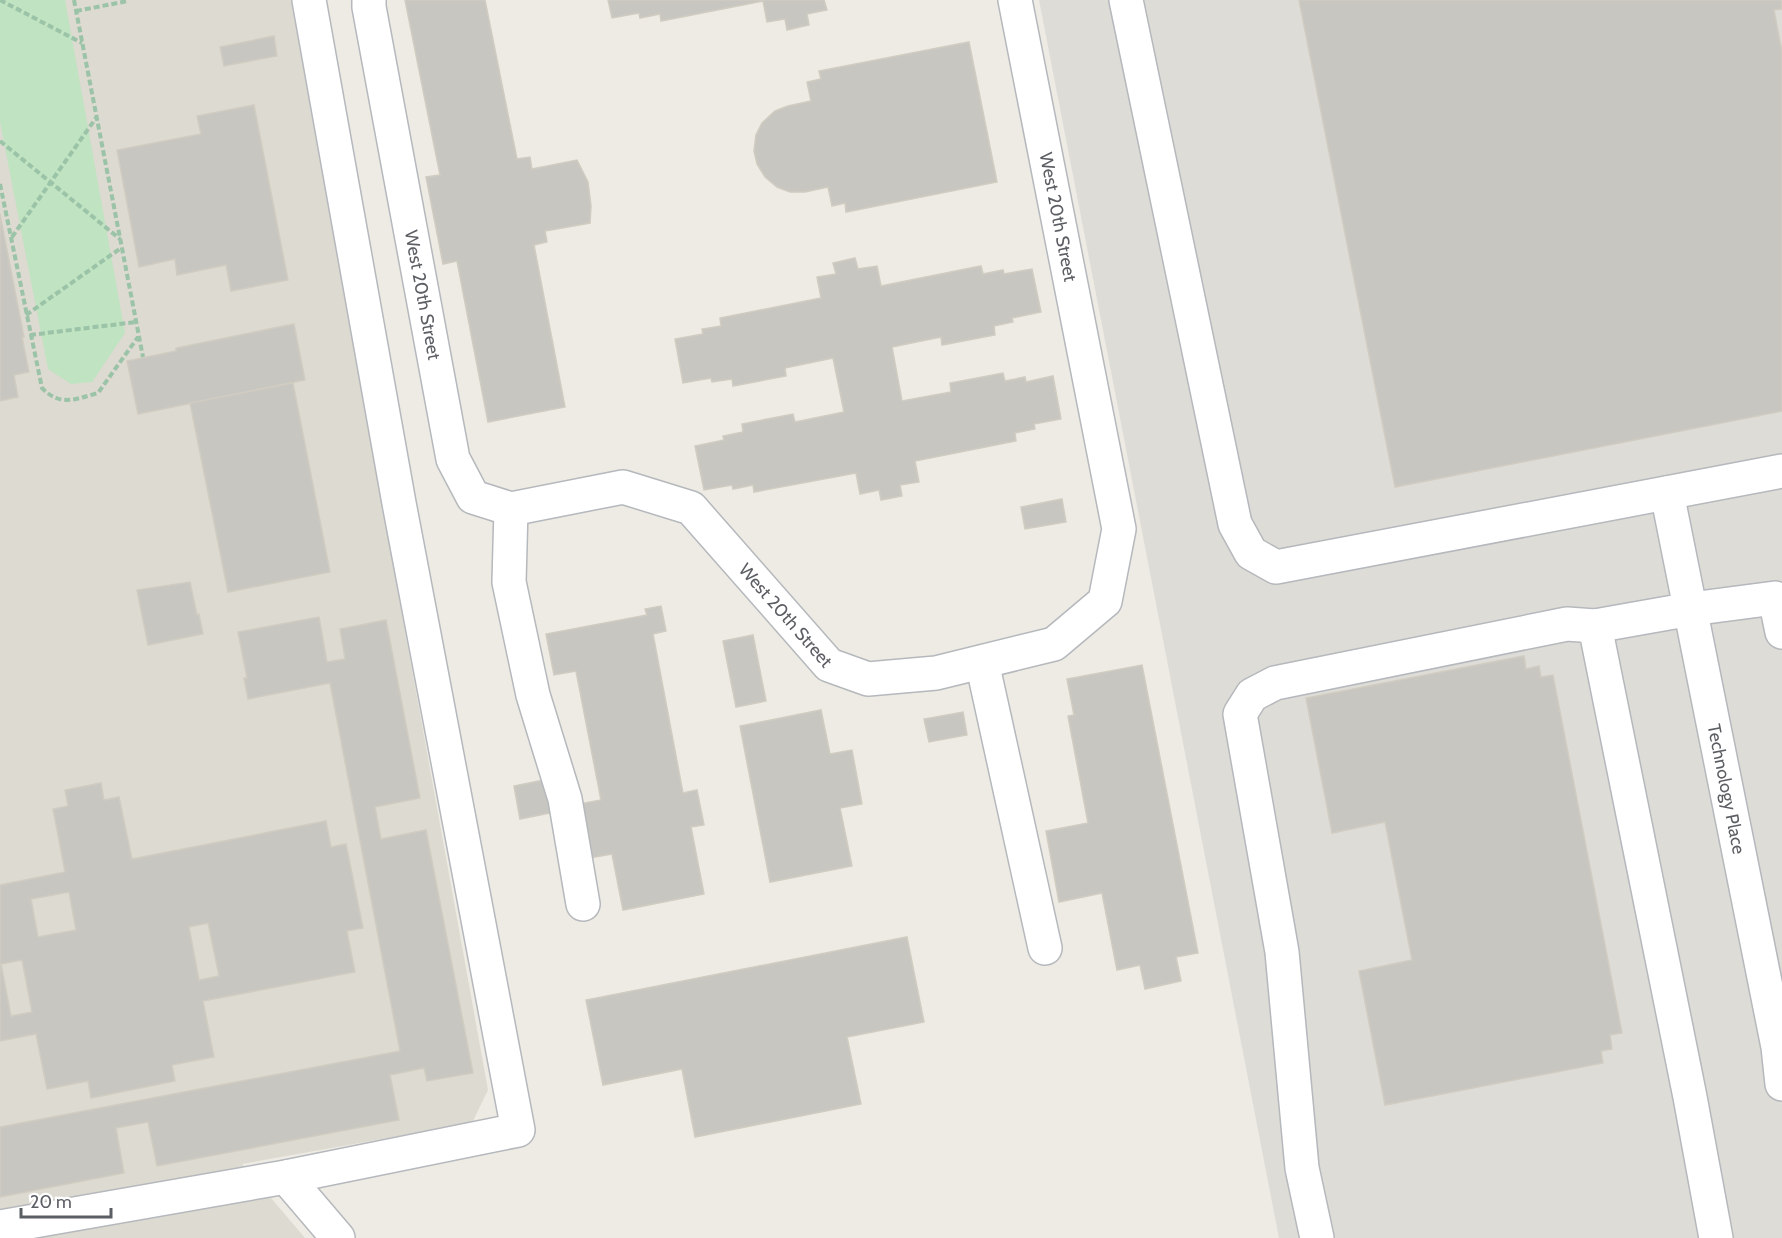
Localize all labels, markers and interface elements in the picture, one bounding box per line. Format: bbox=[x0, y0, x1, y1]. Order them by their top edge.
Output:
street label: West 20th Street bbox=[1035, 150, 1081, 284]
street label: West 20th Street bbox=[400, 228, 445, 362]
street label: West 20th Street bbox=[734, 559, 837, 672]
street label: Technology Place bbox=[1703, 722, 1750, 856]
scale bar bbox=[21, 1181, 111, 1219]
text: 20 m bbox=[30, 1191, 72, 1213]

